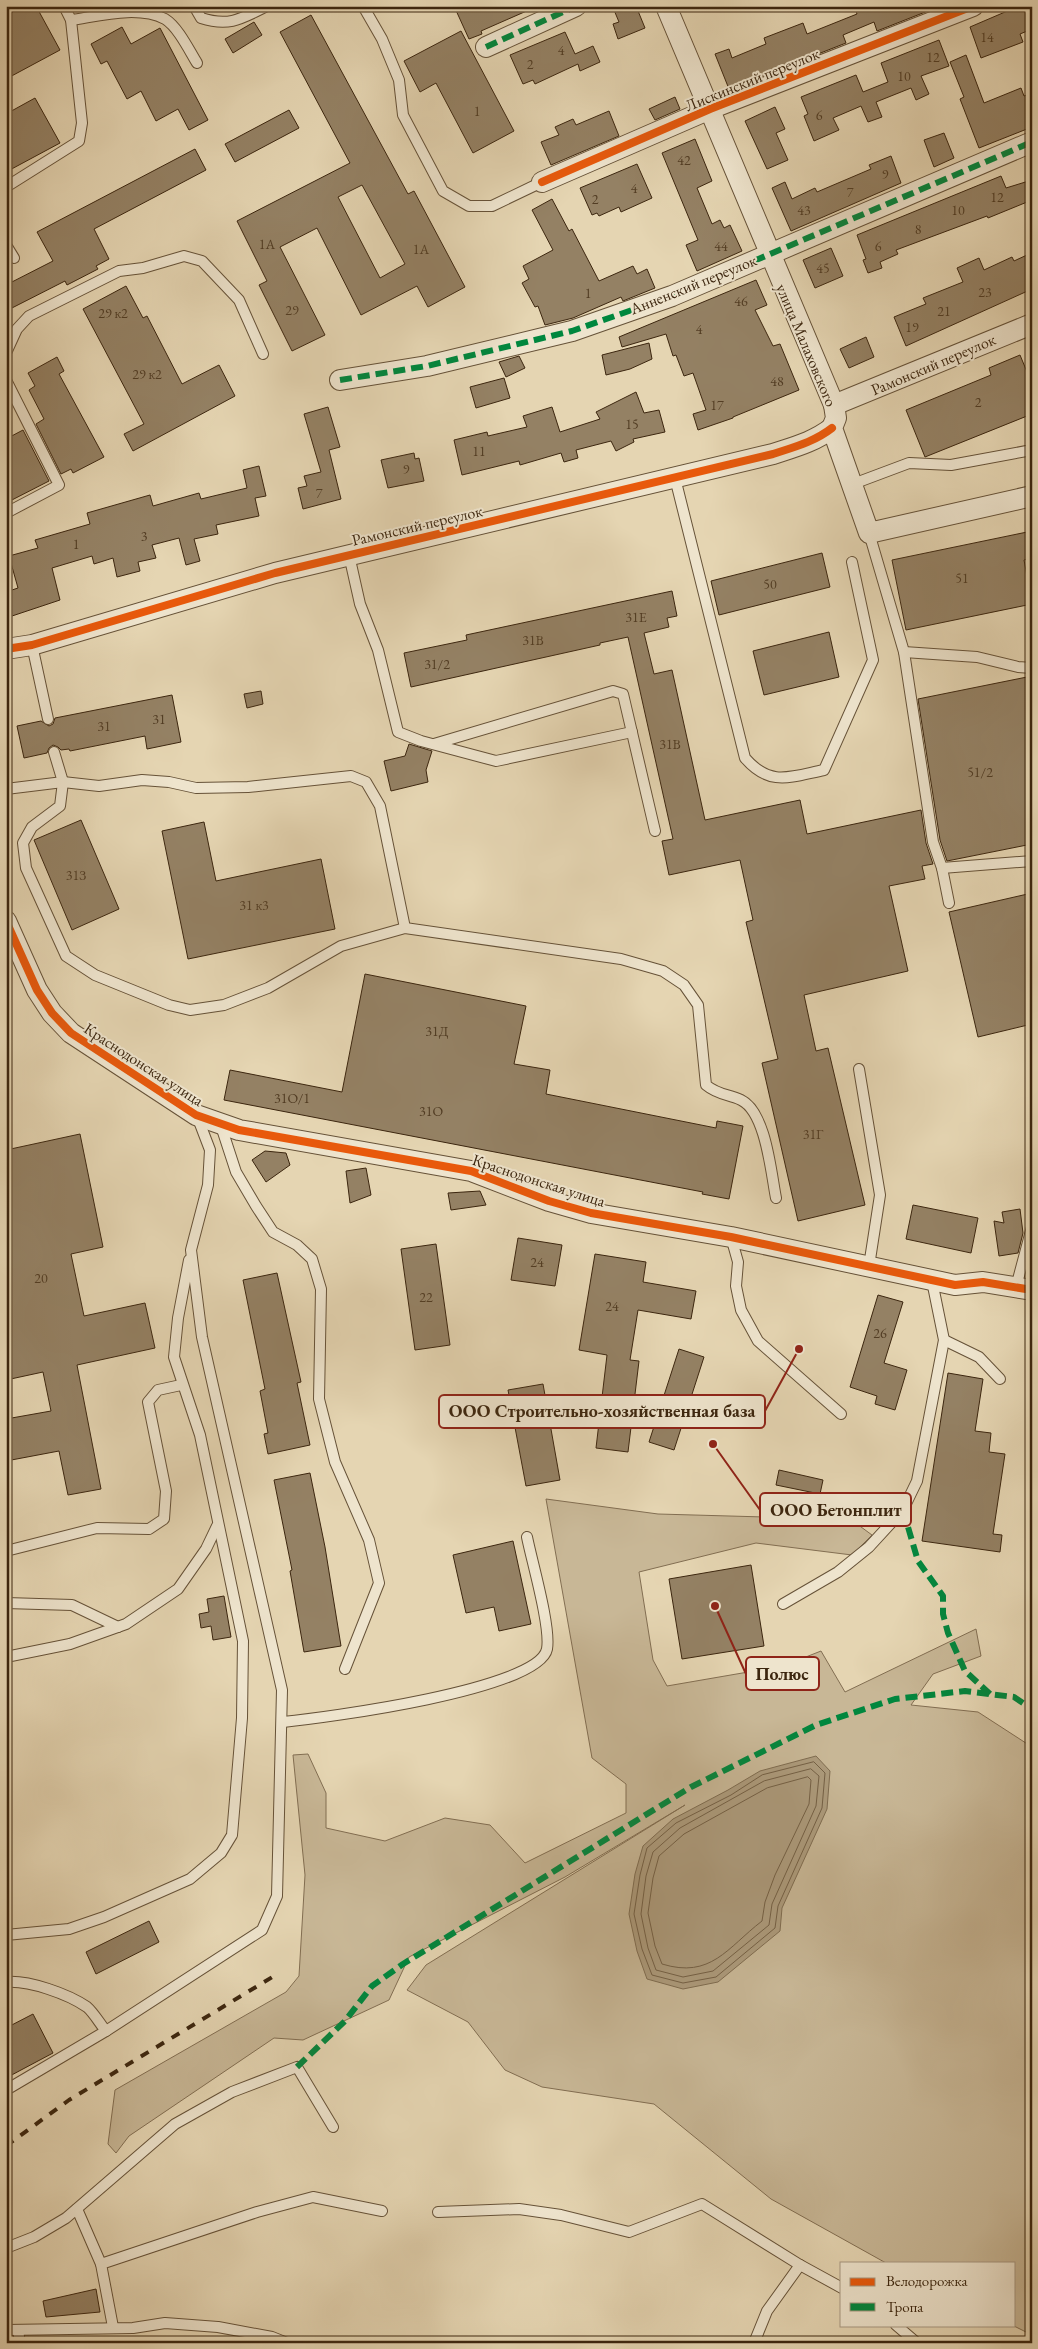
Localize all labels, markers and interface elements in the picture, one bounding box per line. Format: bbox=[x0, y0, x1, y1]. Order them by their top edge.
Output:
house number: 14 bbox=[980, 28, 994, 46]
house number: 4 bbox=[558, 41, 565, 59]
street label: Лискинский переулок bbox=[682, 43, 823, 116]
house number: 12 bbox=[926, 48, 940, 66]
house number: 2 bbox=[527, 55, 534, 73]
house number: 10 bbox=[897, 67, 911, 85]
house number: 1 bbox=[474, 102, 480, 120]
house number: 6 bbox=[816, 106, 823, 124]
house number: 42 bbox=[677, 151, 691, 169]
house number: 9 bbox=[882, 165, 889, 183]
house number: 4 bbox=[631, 179, 638, 197]
house number: 7 bbox=[847, 183, 854, 201]
house number: 12 bbox=[990, 188, 1004, 206]
house number: 2 bbox=[592, 190, 599, 208]
house number: 43 bbox=[797, 201, 811, 219]
house number: 10 bbox=[951, 201, 965, 219]
house number: 8 bbox=[915, 220, 922, 238]
house number: 1А bbox=[259, 235, 276, 253]
house number: 44 bbox=[714, 237, 728, 255]
house number: 6 bbox=[875, 237, 882, 255]
house number: 1А bbox=[413, 240, 430, 258]
street label: Анненский переулок bbox=[626, 249, 760, 320]
house number: 45 bbox=[816, 259, 830, 277]
street label: улица Малаховского bbox=[771, 281, 842, 410]
house number: 23 bbox=[978, 283, 992, 301]
house number: 1 bbox=[585, 284, 591, 302]
house number: 46 bbox=[734, 292, 748, 310]
house number: 29 bbox=[285, 301, 299, 319]
house number: 21 bbox=[937, 302, 951, 320]
house number: 29 к2 bbox=[98, 304, 128, 322]
house number: 19 bbox=[905, 318, 919, 336]
house number: 4 bbox=[696, 320, 703, 338]
street label: Рамонский переулок bbox=[868, 329, 999, 400]
house number: 29 к2 bbox=[132, 365, 162, 383]
house number: 48 bbox=[770, 372, 784, 390]
house number: 2 bbox=[975, 393, 982, 411]
house number: 17 bbox=[710, 396, 724, 414]
house number: 15 bbox=[625, 415, 639, 433]
house number: 11 bbox=[472, 442, 486, 460]
house number: 9 bbox=[403, 460, 410, 478]
house number: 7 bbox=[316, 484, 323, 502]
street label: Рамонский переулок bbox=[350, 500, 485, 551]
house number: 3 bbox=[141, 527, 148, 545]
house number: 1 bbox=[73, 535, 79, 553]
house number: 51 bbox=[955, 569, 969, 587]
house number: 50 bbox=[763, 575, 777, 593]
house number: 31Е bbox=[625, 608, 647, 626]
house number: 31В bbox=[522, 631, 544, 649]
house number: 31/2 bbox=[424, 655, 450, 673]
house number: 31 bbox=[152, 710, 166, 728]
house number: 31 bbox=[97, 717, 111, 735]
house number: 31В bbox=[659, 735, 681, 753]
house number: 51/2 bbox=[967, 763, 993, 781]
house number: 31З bbox=[66, 866, 86, 884]
house number: 31 к3 bbox=[239, 896, 269, 914]
street label: Краснодонская улица bbox=[80, 1018, 208, 1111]
house number: 31Д bbox=[425, 1022, 449, 1040]
house number: 31О/1 bbox=[274, 1089, 310, 1107]
house number: 31О bbox=[419, 1102, 443, 1120]
house number: 31Г bbox=[803, 1125, 824, 1143]
street label: Краснодонская улица bbox=[470, 1149, 608, 1212]
house number: 24 bbox=[530, 1253, 544, 1271]
house number: 20 bbox=[34, 1269, 48, 1287]
house number: 22 bbox=[419, 1288, 433, 1306]
house number: 24 bbox=[605, 1297, 619, 1315]
house number: 26 bbox=[873, 1324, 887, 1342]
callout: ООО Строительно-хозяйственная база bbox=[439, 1395, 765, 1428]
text: ООО Строительно-хозяйственная база bbox=[449, 1399, 755, 1422]
callout: ООО Бетонплит bbox=[760, 1493, 911, 1526]
text: ООО Бетонплит bbox=[770, 1498, 902, 1521]
callout: Полюс bbox=[746, 1657, 819, 1690]
text: Полюс bbox=[755, 1662, 809, 1685]
legend bbox=[840, 2262, 1016, 2326]
text: Велодорожка bbox=[886, 2271, 967, 2290]
text: Тропа bbox=[886, 2297, 923, 2316]

